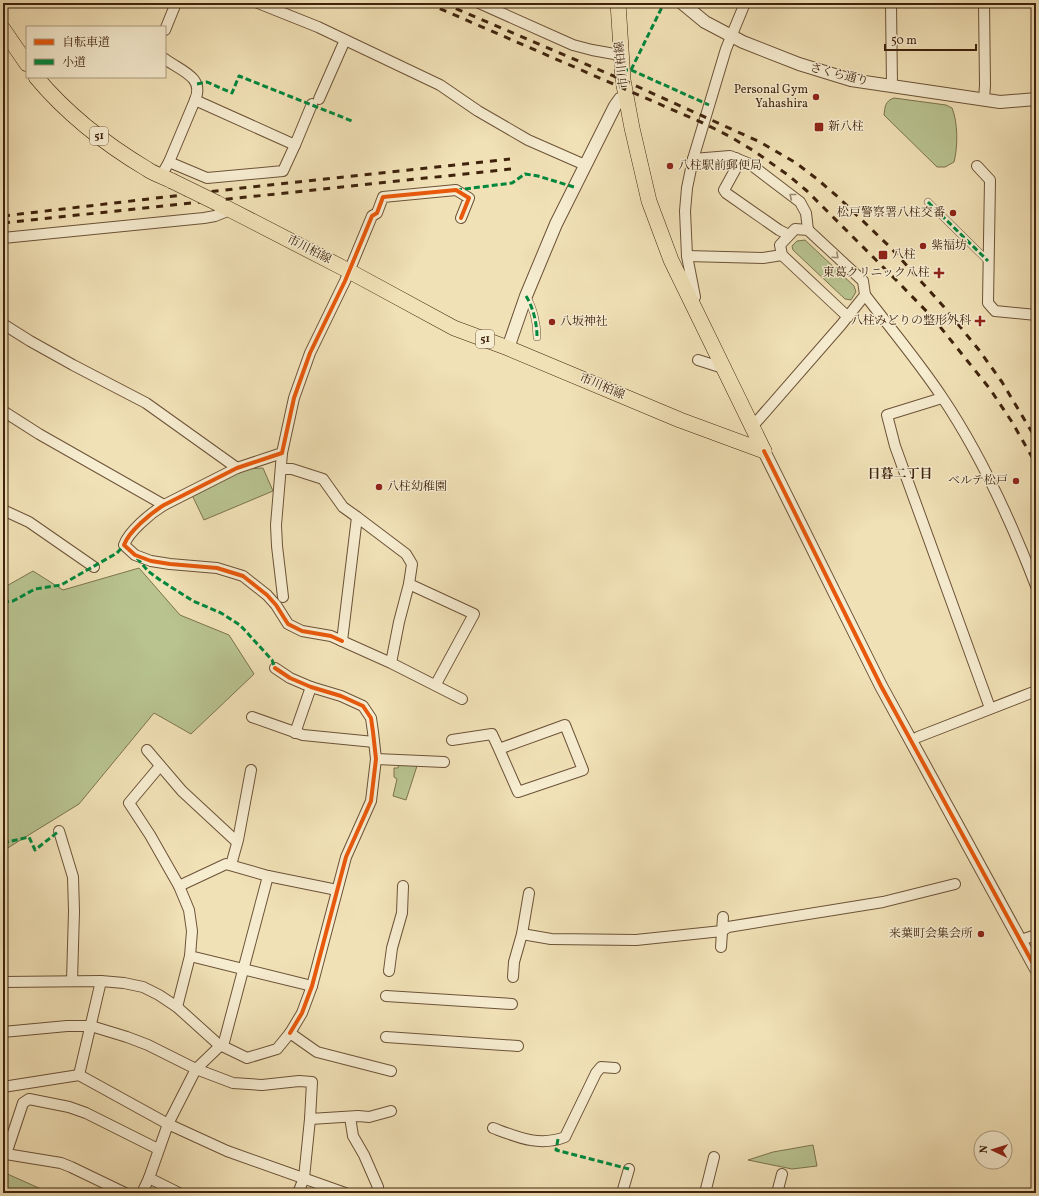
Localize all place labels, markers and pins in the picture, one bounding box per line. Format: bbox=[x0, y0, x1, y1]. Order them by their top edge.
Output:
place label: Personal Gym Yahashira bbox=[734, 82, 808, 112]
marker: Personal Gym Yahashira bbox=[811, 92, 821, 102]
place label: 新八柱 bbox=[828, 119, 864, 135]
marker: 新八柱 bbox=[813, 121, 825, 133]
place label: 八柱駅前郵便局 bbox=[678, 158, 762, 174]
marker: 八柱駅前郵便局 bbox=[665, 161, 675, 171]
place label: 松戸警察署八柱交番 bbox=[837, 205, 945, 221]
marker: 松戸警察署八柱交番 bbox=[948, 208, 958, 218]
place label: 紫福坊 bbox=[931, 238, 967, 254]
marker: 紫福坊 bbox=[918, 241, 928, 251]
place label: 八柱 bbox=[892, 247, 916, 263]
marker: 八柱 bbox=[877, 249, 889, 261]
place label: 東葛クリニック八柱 bbox=[823, 265, 930, 281]
marker: 東葛クリニック八柱 bbox=[933, 267, 945, 279]
place label: 八柱みどりの整形外科 bbox=[851, 313, 971, 329]
place label: 八坂神社 bbox=[560, 314, 608, 330]
marker: 八柱みどりの整形外科 bbox=[974, 315, 986, 327]
marker: 八坂神社 bbox=[547, 317, 557, 327]
place label: ベルテ松戸 bbox=[948, 473, 1008, 489]
marker: ベルテ松戸 bbox=[1011, 476, 1021, 486]
place label: 八柱幼稚園 bbox=[387, 479, 447, 495]
marker: 八柱幼稚園 bbox=[374, 482, 384, 492]
place label: 来葉町会集会所 bbox=[889, 926, 973, 942]
marker: 来葉町会集会所 bbox=[976, 929, 986, 939]

